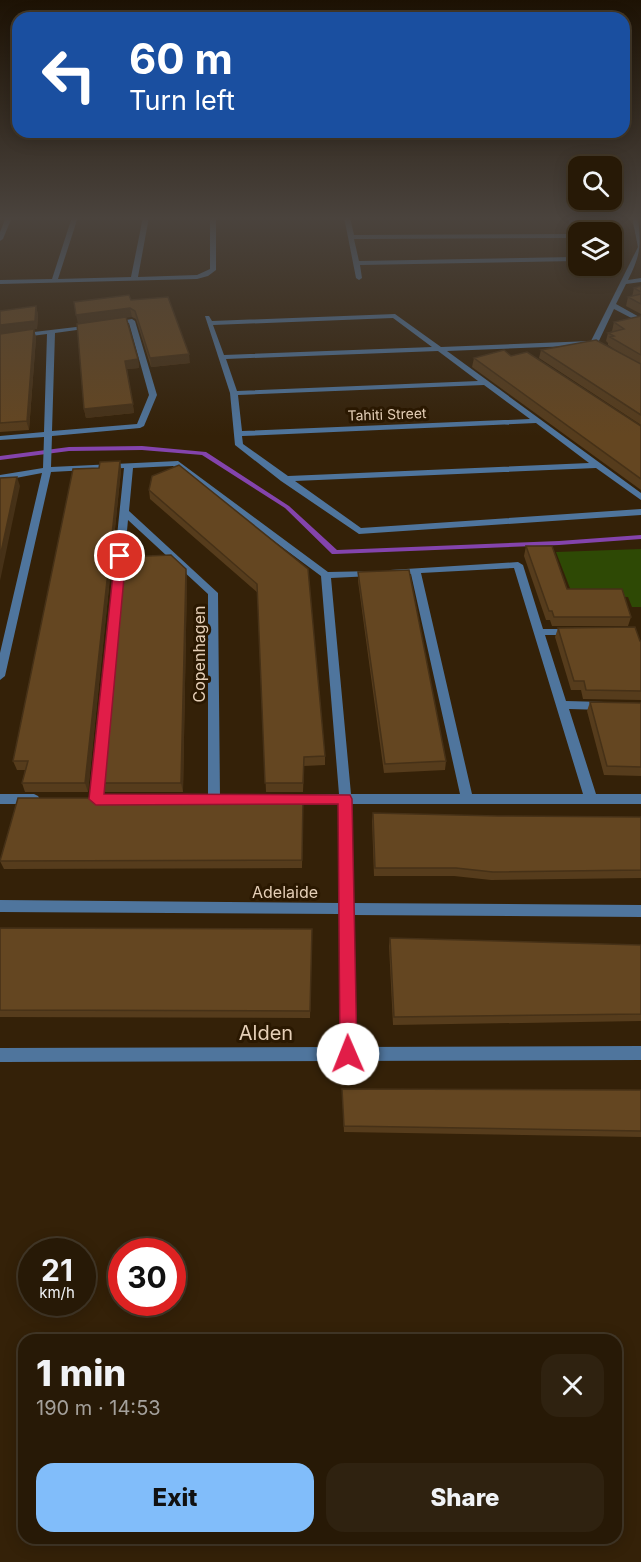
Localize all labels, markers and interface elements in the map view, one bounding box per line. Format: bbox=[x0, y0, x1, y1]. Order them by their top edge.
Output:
text: 60 m bbox=[129, 33, 233, 84]
icon: left bbox=[30, 36, 108, 114]
text: Turn left bbox=[129, 84, 235, 117]
map controls bbox=[568, 156, 622, 276]
button: search bbox=[568, 156, 622, 210]
button: layers bbox=[568, 222, 622, 276]
street label: Tahiti Street bbox=[347, 404, 427, 424]
pin bbox=[94, 530, 145, 581]
icon: arrive bbox=[103, 539, 136, 572]
street label: Copenhagen bbox=[189, 606, 209, 702]
street label: Adelaide bbox=[252, 882, 318, 902]
street label: Alden bbox=[239, 1021, 293, 1045]
position arrow bbox=[316, 1022, 380, 1086]
speed limit sign: 30 bbox=[108, 1238, 186, 1316]
text: 21 bbox=[41, 1252, 73, 1288]
text: km/h bbox=[39, 1283, 75, 1302]
text: 1 min bbox=[36, 1351, 126, 1395]
button: close bbox=[541, 1354, 604, 1417]
text: 190 m · 14:53 bbox=[36, 1396, 161, 1420]
button: Exit bbox=[36, 1463, 314, 1532]
button: Share bbox=[326, 1463, 604, 1532]

